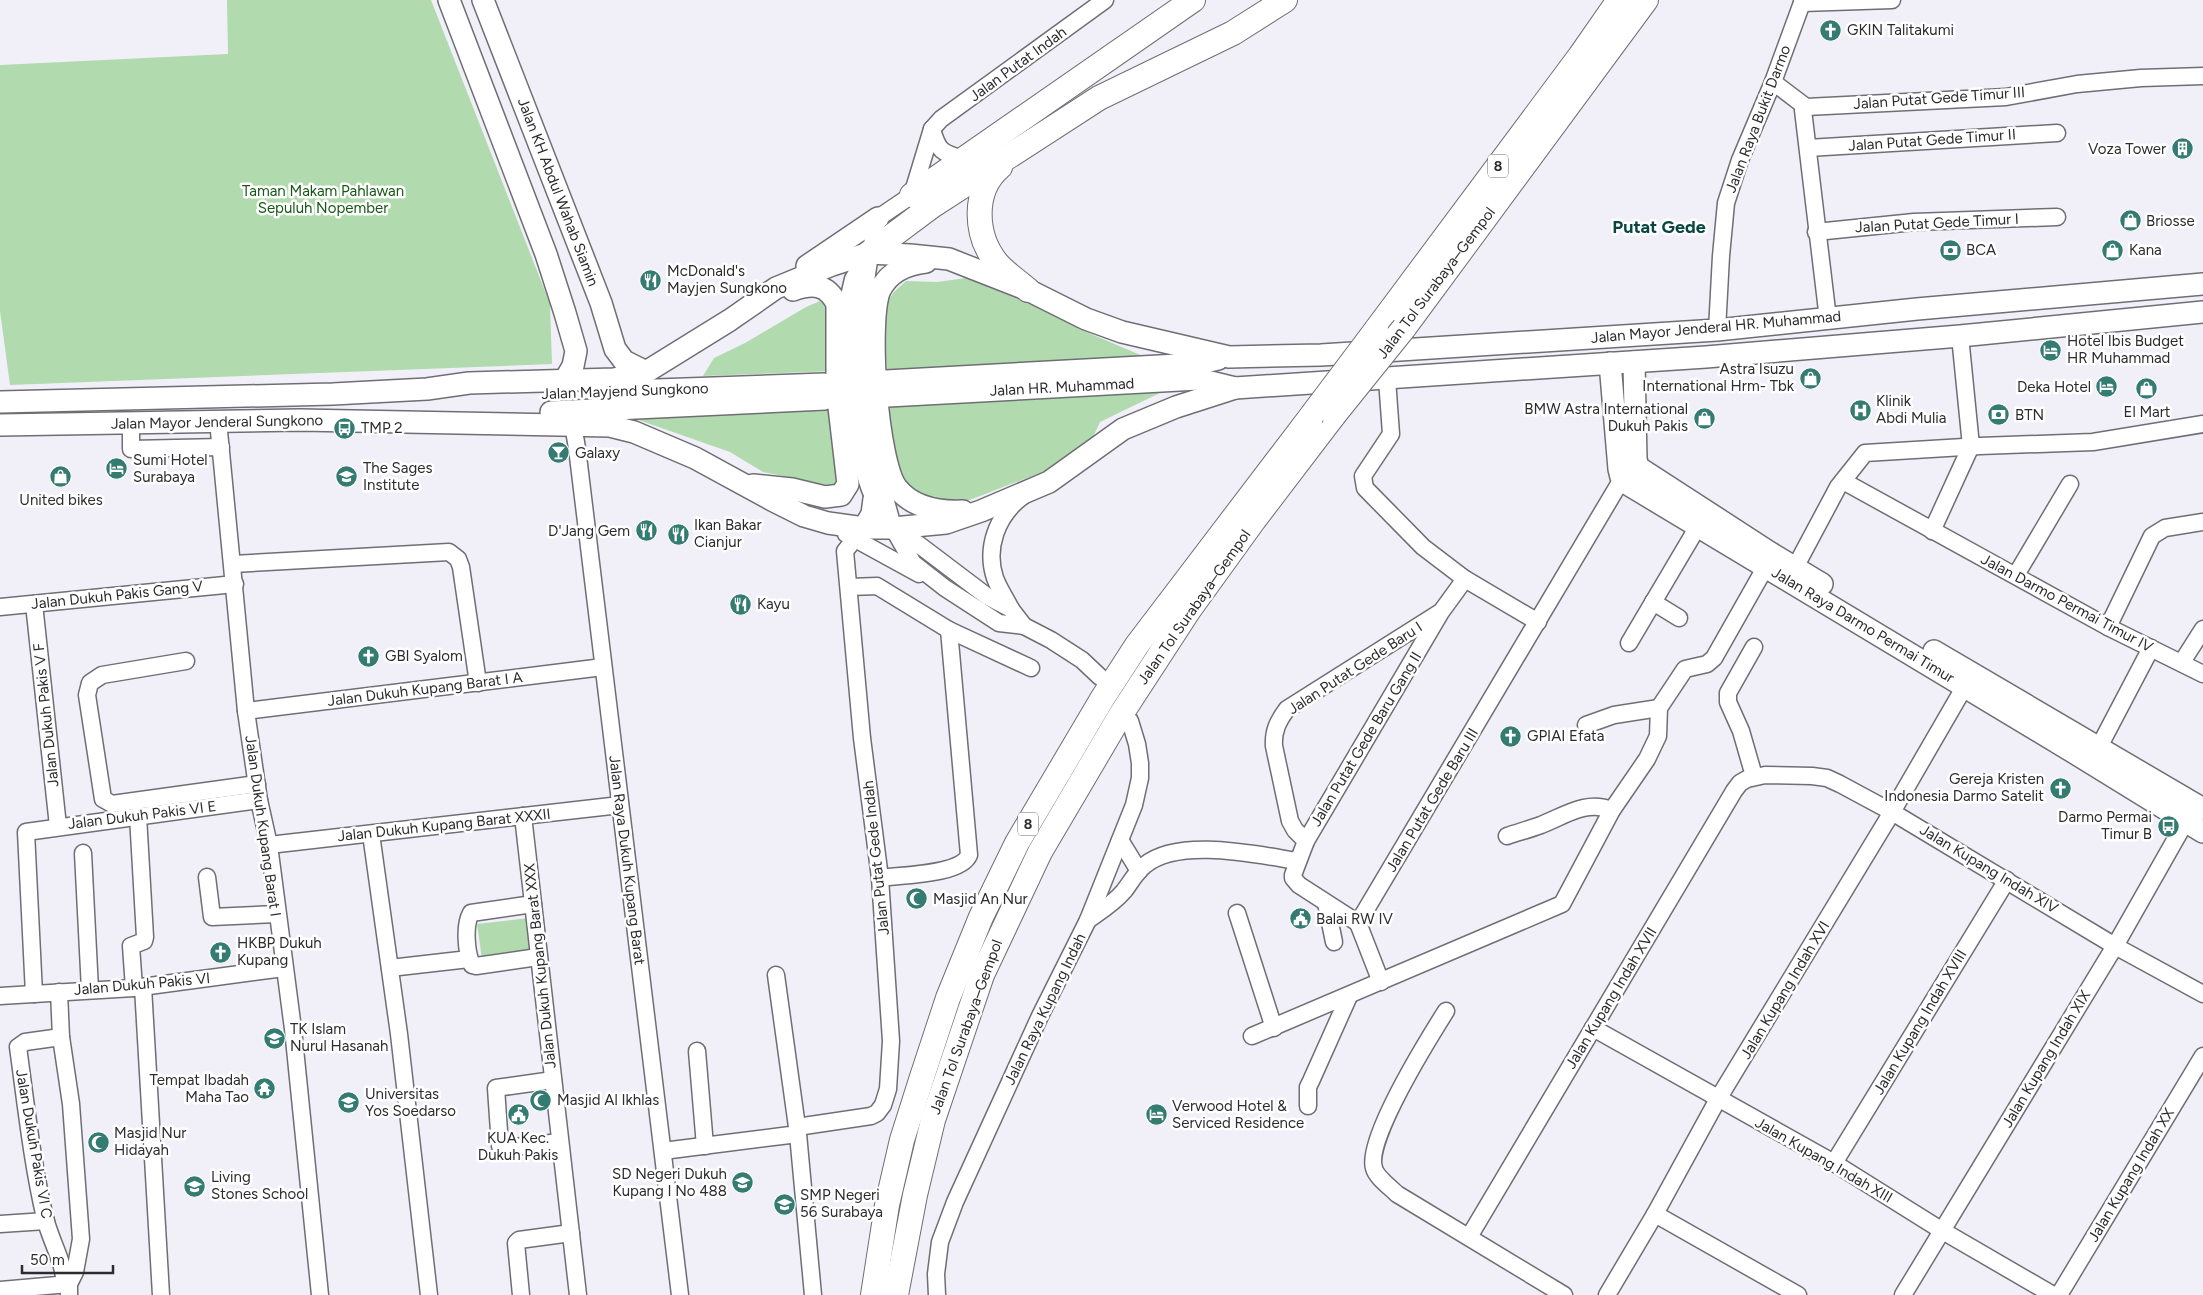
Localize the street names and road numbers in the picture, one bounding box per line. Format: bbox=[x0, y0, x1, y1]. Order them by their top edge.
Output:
street label: Jalan Putat Indah bbox=[966, 23, 1070, 105]
street label: Jalan Raya Bukit Darmo bbox=[1722, 42, 1795, 195]
street label: Jalan Putat Gede Timur III bbox=[1852, 83, 2026, 113]
street label: Jalan KH Abdul Wahab Siamin bbox=[514, 95, 602, 289]
street label: Jalan Putat Gede Timur II bbox=[1848, 125, 2016, 155]
road number: 8 bbox=[1488, 154, 1508, 178]
street label: Jalan Tol Surabaya–Gempol bbox=[1373, 204, 1499, 362]
street label: Jalan Putat Gede Timur I bbox=[1855, 210, 2019, 236]
street label: Jalan Mayor Jenderal HR. Muhammad bbox=[1590, 307, 1842, 347]
street label: Jalan HR. Muhammad bbox=[989, 374, 1135, 400]
street label: Jalan Mayjend Sungkono bbox=[541, 379, 709, 403]
street label: Jalan Mayor Jenderal Sungkono bbox=[111, 411, 324, 433]
street label: Jalan Tol Surabaya–Gempol bbox=[1134, 526, 1254, 688]
street label: Jalan Darmo Permai Timur IV bbox=[1978, 550, 2157, 656]
street label: Jalan Raya Darmo Permai Timur bbox=[1768, 563, 1958, 687]
street label: Jalan Dukuh Pakis Gang V bbox=[30, 577, 204, 613]
street label: Jalan Putat Gede Baru I bbox=[1285, 618, 1425, 718]
street label: Jalan Dukuh Pakis V F bbox=[29, 642, 63, 788]
street label: Jalan Putat Gede Baru Gang II bbox=[1307, 648, 1425, 830]
street label: Jalan Dukuh Kupang Barat I A bbox=[326, 668, 524, 710]
street label: Jalan Putat Gede Baru III bbox=[1382, 725, 1482, 875]
street label: Jalan Dukuh Kupang Barat I bbox=[241, 734, 285, 918]
street label: Jalan Raya Dukuh Kupang Barat bbox=[605, 754, 649, 966]
street label: Jalan Putat Gede Indah bbox=[859, 780, 893, 936]
street label: Jalan Dukuh Pakis VI E bbox=[67, 797, 217, 833]
street label: Jalan Dukuh Kupang Barat XXXII bbox=[336, 805, 552, 845]
road number: 8 bbox=[1018, 812, 1038, 836]
street label: Jalan Kupang Indah XIV bbox=[1917, 821, 2062, 918]
street label: Jalan Dukuh Kupang Barat XXX bbox=[520, 862, 560, 1070]
street label: Jalan Kupang Indah XVI bbox=[1737, 918, 1833, 1062]
street label: Jalan Kupang Indah XVII bbox=[1562, 924, 1660, 1072]
street label: Jalan Raya Kupang Indah bbox=[1000, 930, 1090, 1088]
street label: Jalan Tol Surabaya–Gempol bbox=[926, 937, 1006, 1117]
street label: Jalan Kupang Indah XVIII bbox=[1870, 946, 1970, 1098]
street label: Jalan Dukuh Pakis VI bbox=[73, 969, 211, 999]
street label: Jalan Kupang Indah XIX bbox=[1998, 987, 2094, 1131]
street label: Jalan Dukuh Pakis VI C bbox=[12, 1068, 56, 1220]
street label: Jalan Kupang Indah XX bbox=[2084, 1104, 2178, 1245]
street label: Jalan Kupang Indah XIII bbox=[1752, 1113, 1896, 1207]

